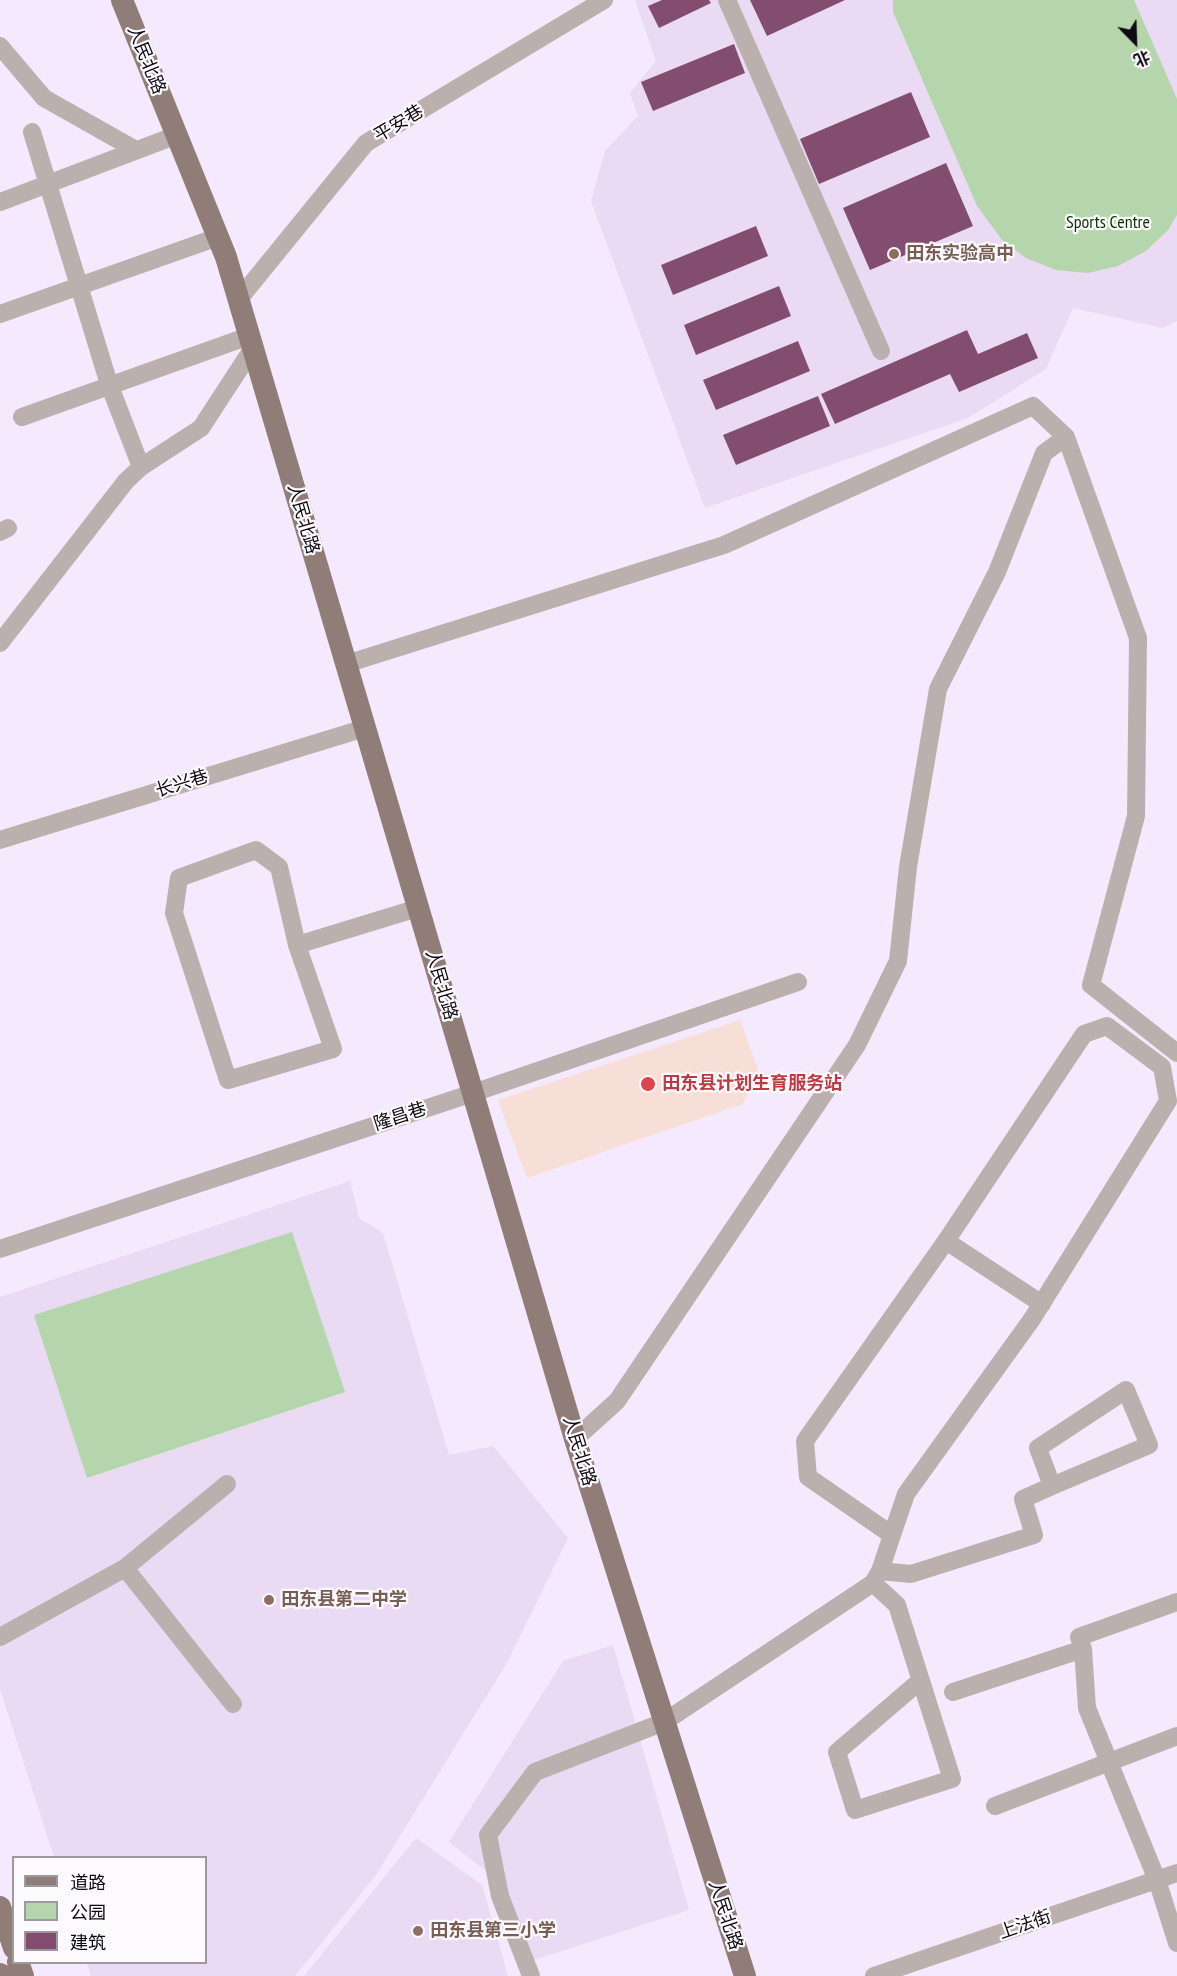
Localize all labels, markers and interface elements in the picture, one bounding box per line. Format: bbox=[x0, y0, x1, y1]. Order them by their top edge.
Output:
north arrow bbox=[1105, 12, 1165, 72]
street label: 人民北路 bbox=[123, 23, 169, 97]
text: 北 bbox=[1131, 46, 1153, 71]
street label: 平安巷 bbox=[370, 101, 428, 147]
park label: Sports Centre bbox=[1066, 212, 1150, 234]
place label: 田东实验高中 bbox=[906, 243, 1014, 265]
marker: 田东实验高中 bbox=[887, 247, 901, 261]
street label: 人民北路 bbox=[283, 481, 323, 557]
street label: 长兴巷 bbox=[153, 766, 211, 802]
street label: 人民北路 bbox=[421, 947, 461, 1023]
place label: 田东县计划生育服务站 bbox=[662, 1073, 842, 1095]
marker: 田东县计划生育服务站 bbox=[639, 1075, 657, 1093]
street label: 隆昌巷 bbox=[371, 1098, 429, 1136]
street label: 人民北路 bbox=[558, 1413, 600, 1489]
place label: 田东县第二中学 bbox=[281, 1589, 407, 1611]
marker: 田东县第二中学 bbox=[262, 1593, 276, 1607]
legend bbox=[12, 1856, 207, 1964]
text: 道路 bbox=[70, 1871, 106, 1894]
street label: 人民北路 bbox=[704, 1877, 746, 1953]
text: 公园 bbox=[70, 1901, 106, 1924]
street label: 上法街 bbox=[996, 1906, 1054, 1944]
place label: 田东县第三小学 bbox=[430, 1920, 556, 1942]
marker: 田东县第三小学 bbox=[411, 1924, 425, 1938]
text: 建筑 bbox=[70, 1931, 106, 1954]

